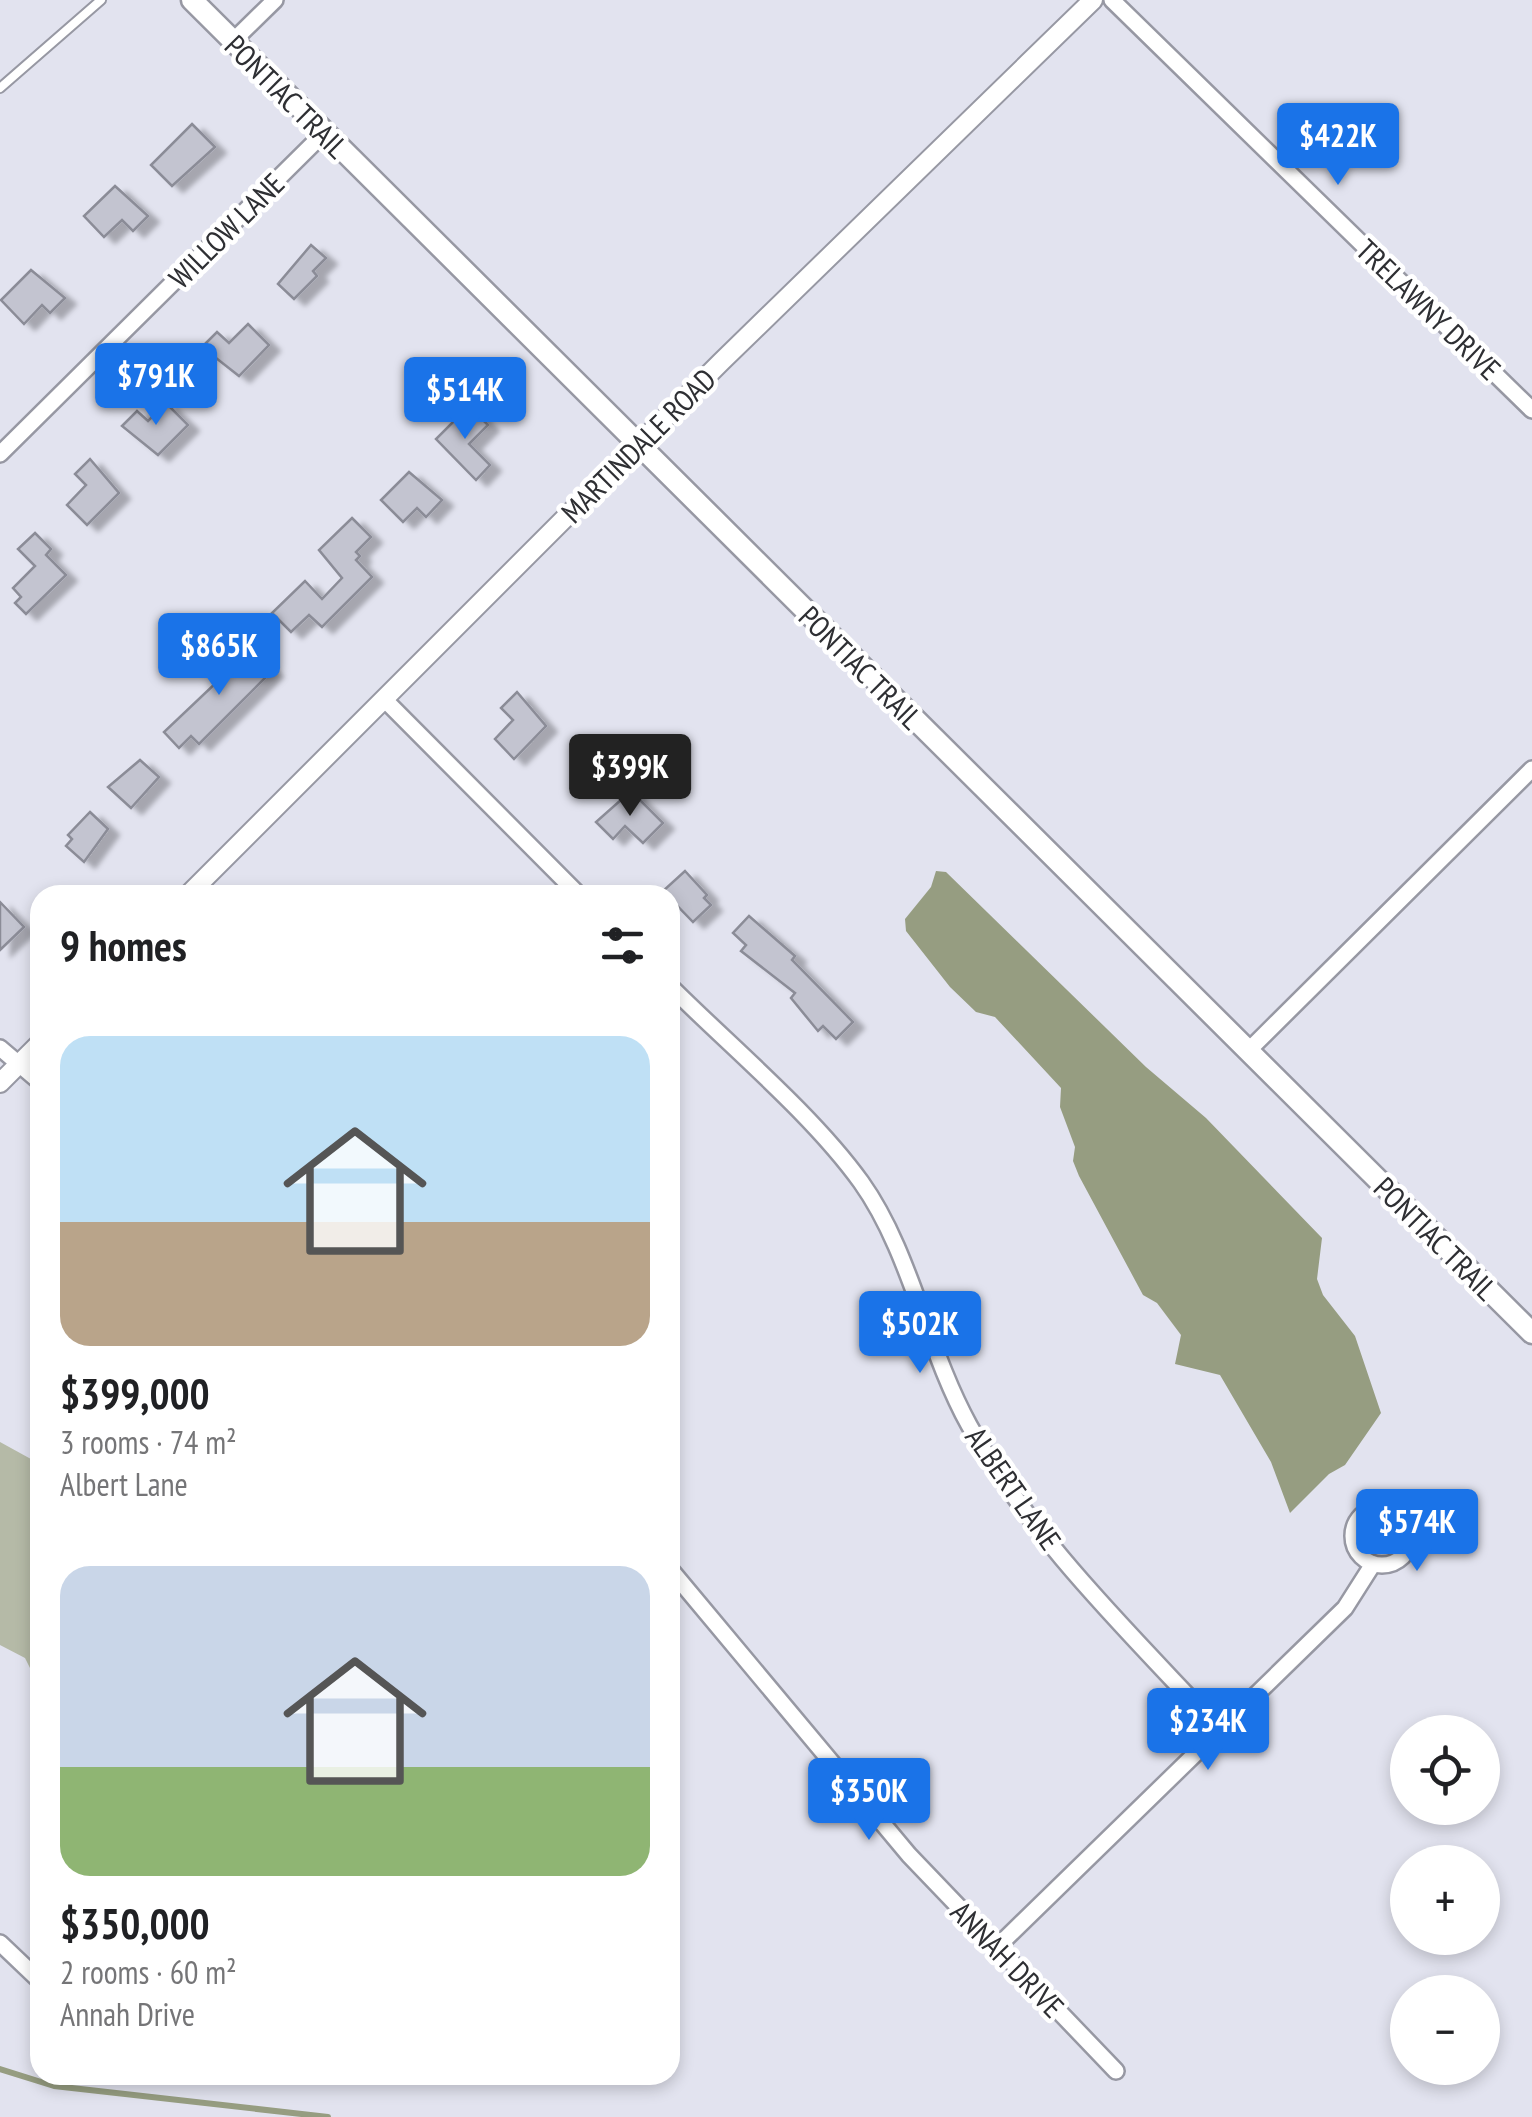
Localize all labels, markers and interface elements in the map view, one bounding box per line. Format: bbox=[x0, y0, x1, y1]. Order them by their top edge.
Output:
street label: PONTIAC TRAIL bbox=[217, 26, 357, 166]
pin: $422K bbox=[1268, 103, 1408, 188]
text: $422K bbox=[1299, 114, 1377, 156]
street label: WILLOW LANE bbox=[160, 164, 292, 296]
street label: TRELAWNY DRIVE bbox=[1348, 230, 1510, 388]
pin: $791K bbox=[86, 343, 226, 428]
text: $791K bbox=[117, 354, 195, 396]
pin: $514K bbox=[395, 357, 535, 442]
street label: MARTINDALE ROAD bbox=[552, 359, 724, 531]
text: $514K bbox=[426, 368, 504, 410]
street label: PONTIAC TRAIL bbox=[791, 597, 931, 737]
pin: $865K bbox=[149, 613, 289, 698]
text: $865K bbox=[180, 624, 258, 666]
pin: $399K bbox=[560, 734, 700, 819]
text: $399K bbox=[591, 745, 669, 787]
text: 9 homes bbox=[60, 918, 187, 973]
icon: filters bbox=[595, 918, 650, 973]
icon: home bbox=[265, 1101, 445, 1281]
street label: PONTIAC TRAIL bbox=[1366, 1168, 1506, 1308]
pin: $502K bbox=[850, 1291, 990, 1376]
text: $502K bbox=[881, 1302, 959, 1344]
text: $399,000 bbox=[60, 1366, 210, 1421]
street label: ALBERT LANE bbox=[958, 1419, 1070, 1557]
text: 3 rooms · 74 m² bbox=[60, 1421, 237, 1463]
text: Albert Lane bbox=[60, 1463, 188, 1505]
pin: $574K bbox=[1347, 1489, 1487, 1574]
text: $574K bbox=[1378, 1500, 1456, 1542]
icon: home bbox=[265, 1631, 445, 1811]
pin: $234K bbox=[1138, 1688, 1278, 1773]
text: $234K bbox=[1169, 1699, 1247, 1741]
map controls bbox=[1390, 1715, 1500, 2085]
button: locate bbox=[1390, 1715, 1500, 1825]
pin: $350K bbox=[799, 1758, 939, 1843]
text: $350K bbox=[830, 1769, 908, 1811]
button: + bbox=[1390, 1845, 1500, 1955]
street label: ANNAH DRIVE bbox=[943, 1893, 1073, 2025]
text: $350,000 bbox=[60, 1896, 210, 1951]
text: 2 rooms · 60 m² bbox=[60, 1951, 237, 1993]
button: − bbox=[1390, 1975, 1500, 2085]
text: Annah Drive bbox=[60, 1993, 195, 2035]

